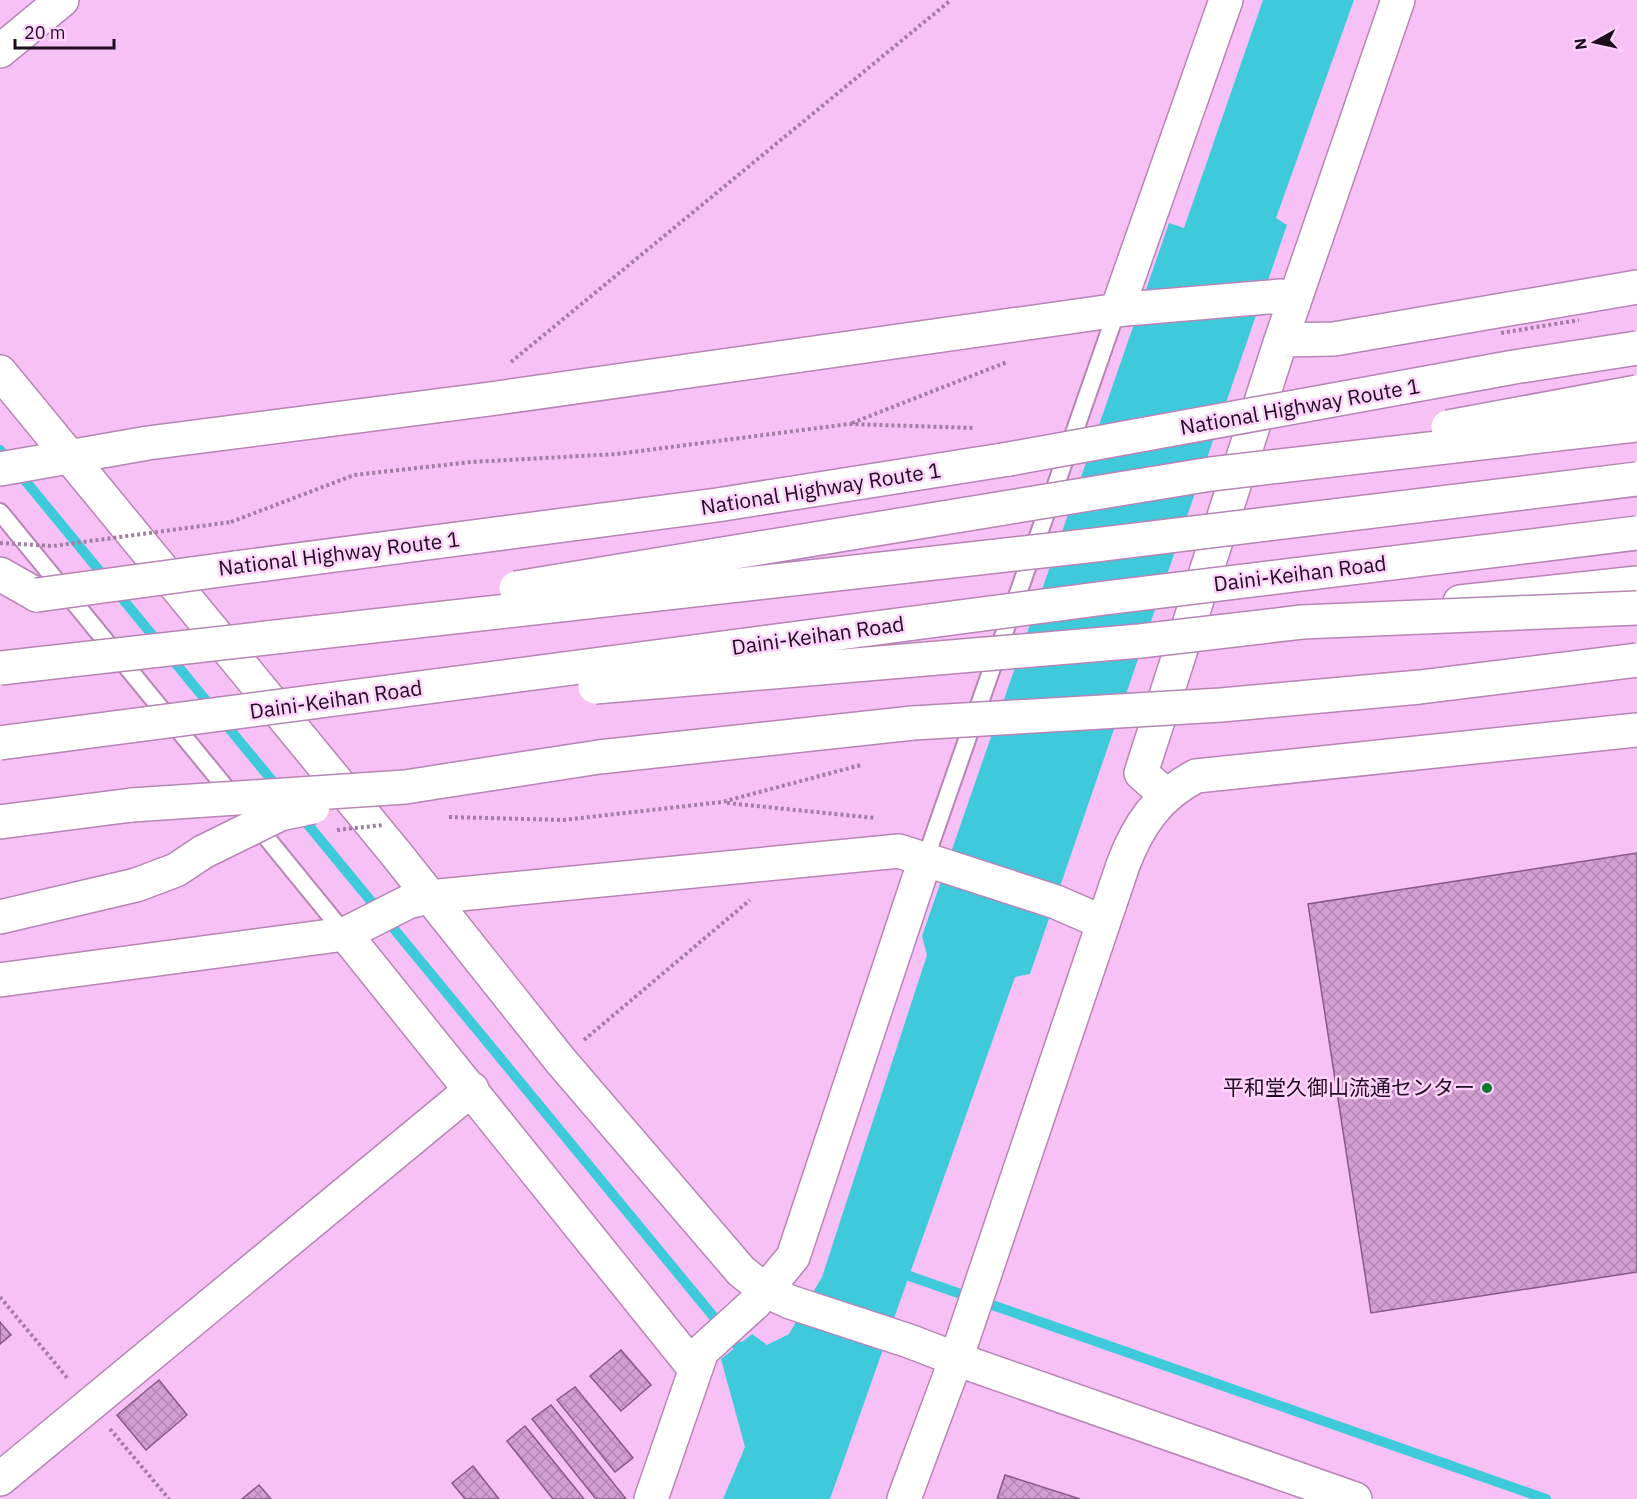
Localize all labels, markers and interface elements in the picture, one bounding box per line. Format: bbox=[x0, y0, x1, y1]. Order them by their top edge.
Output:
scale bar bbox=[15, 12, 114, 50]
north arrow bbox=[1565, 12, 1625, 72]
text: 20 m bbox=[24, 21, 66, 44]
text: N bbox=[1569, 37, 1591, 51]
street label: National Highway Route 1 bbox=[1178, 371, 1422, 441]
street label: National Highway Route 1 bbox=[699, 455, 943, 521]
street label: National Highway Route 1 bbox=[217, 524, 461, 582]
street label: Daini-Keihan Road bbox=[1212, 549, 1388, 598]
street label: Daini-Keihan Road bbox=[730, 609, 906, 661]
street label: Daini-Keihan Road bbox=[248, 673, 424, 725]
place label: 平和堂久御山流通センター bbox=[1223, 1073, 1475, 1101]
marker: 平和堂久御山流通センター bbox=[1480, 1081, 1494, 1095]

